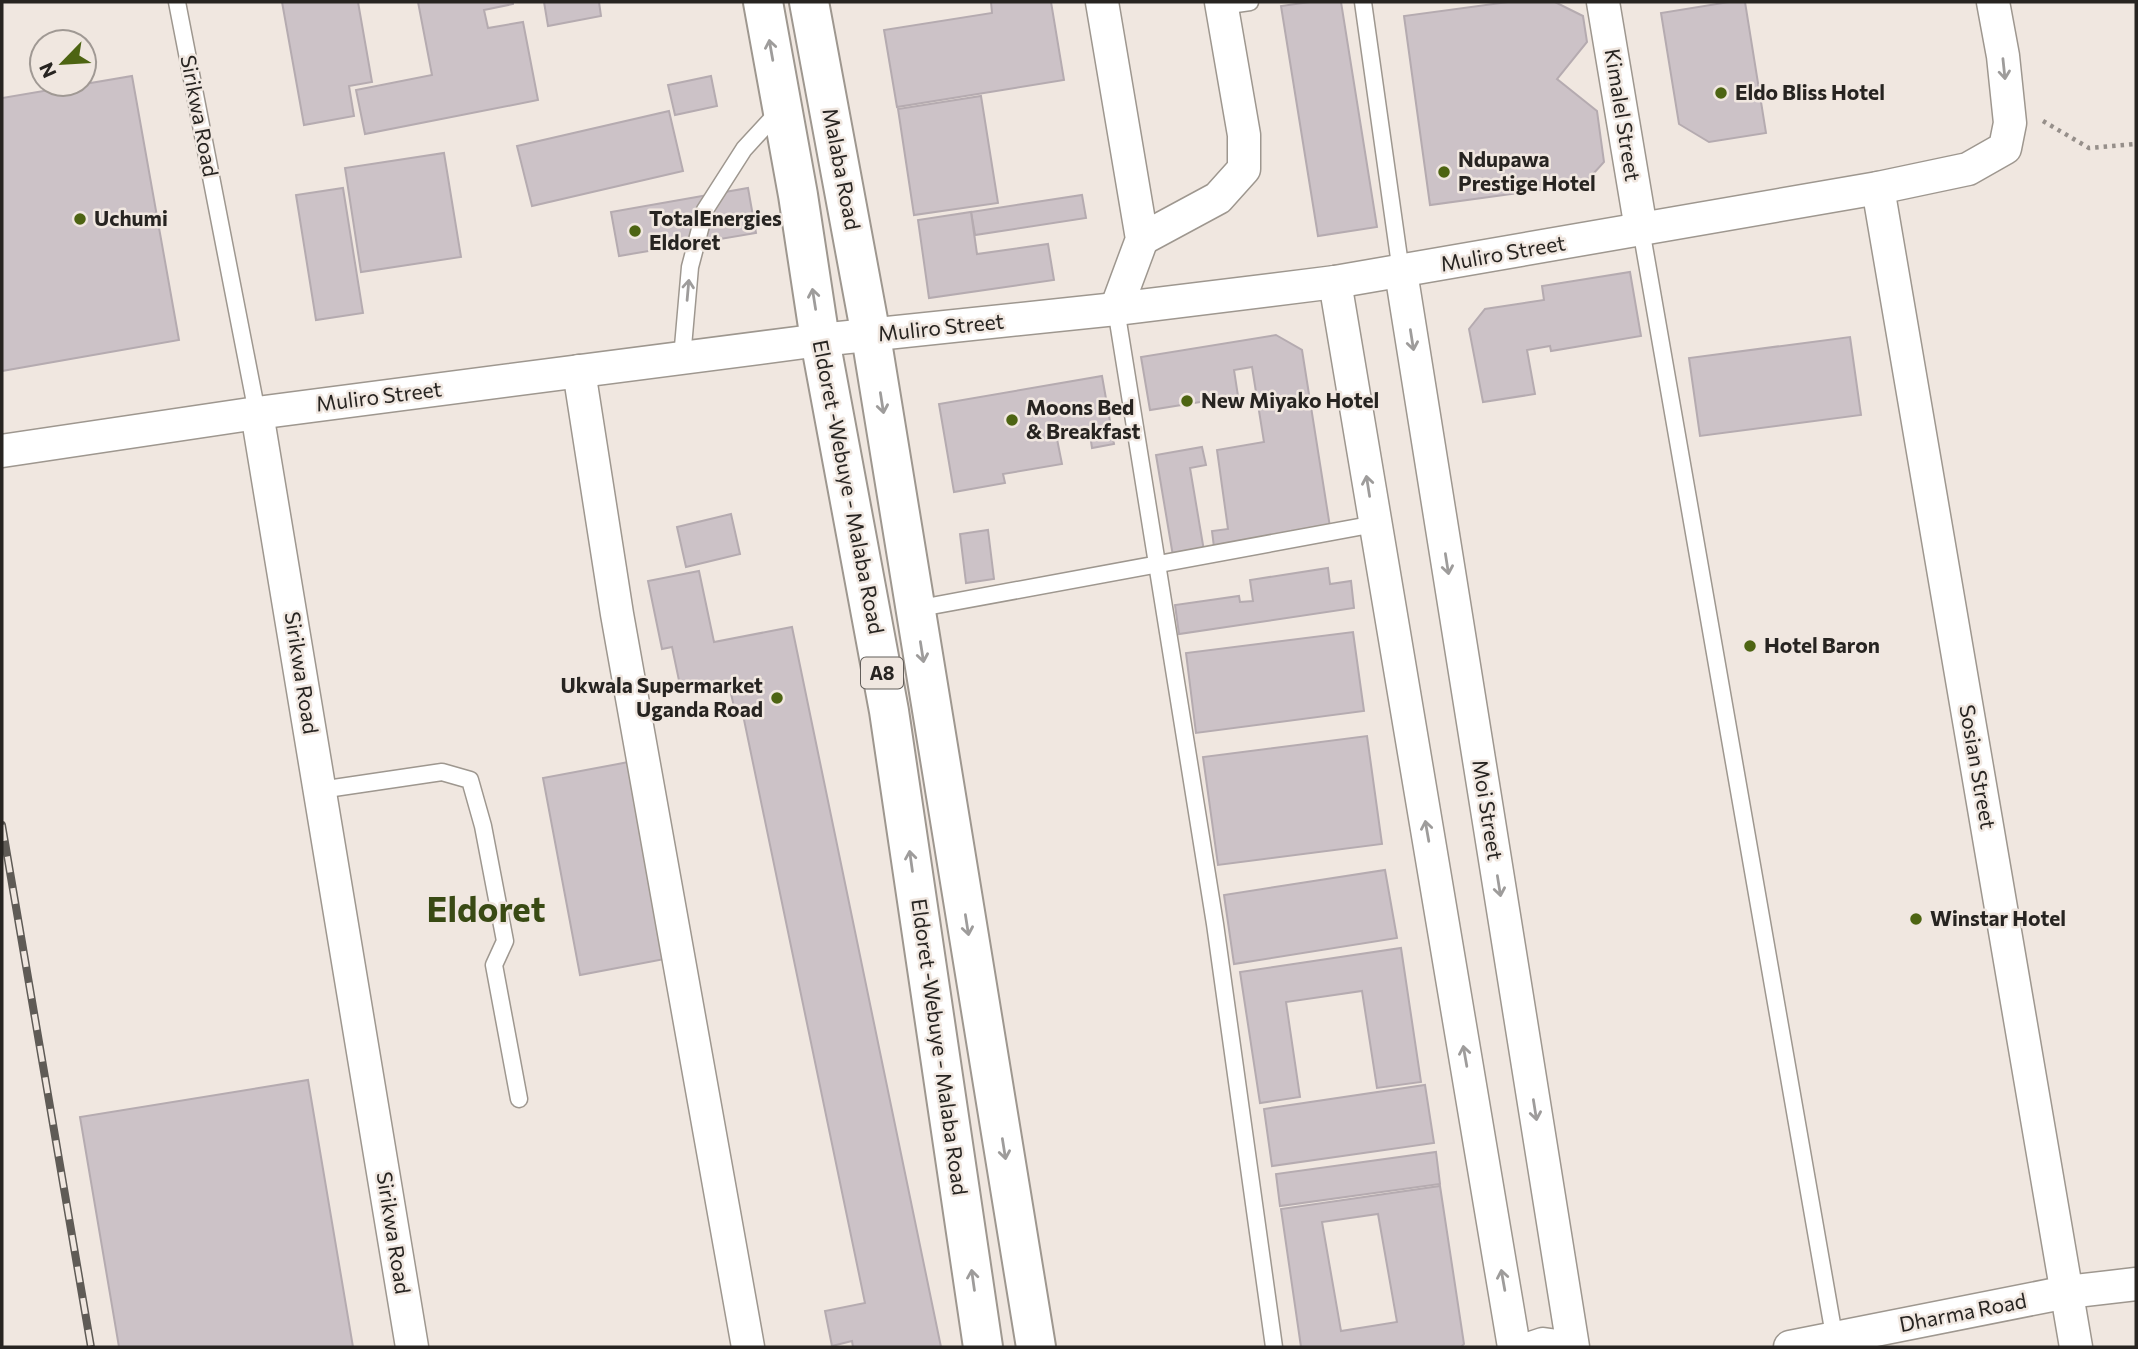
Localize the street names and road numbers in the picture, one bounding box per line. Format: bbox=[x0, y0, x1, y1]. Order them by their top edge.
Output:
street label: Kimalel Street bbox=[1601, 47, 1646, 183]
street label: Sirikwa Road bbox=[176, 53, 225, 179]
street label: Malaba Road bbox=[818, 106, 867, 232]
street label: Muliro Street bbox=[1438, 229, 1567, 276]
street label: Muliro Street bbox=[877, 307, 1005, 346]
street label: Eldoret -Webuye - Malaba Road bbox=[809, 337, 890, 636]
street label: Muliro Street bbox=[315, 375, 443, 416]
street label: Sirikwa Road bbox=[280, 610, 324, 736]
road number: A8 bbox=[861, 658, 903, 688]
street label: Sosian Street bbox=[1955, 703, 2002, 831]
street label: Moi Street bbox=[1468, 758, 1509, 862]
street label: Eldoret -Webuye - Malaba Road bbox=[907, 897, 974, 1197]
street label: Sirikwa Road bbox=[372, 1170, 416, 1296]
street label: Dharma Road bbox=[1897, 1287, 2029, 1336]

